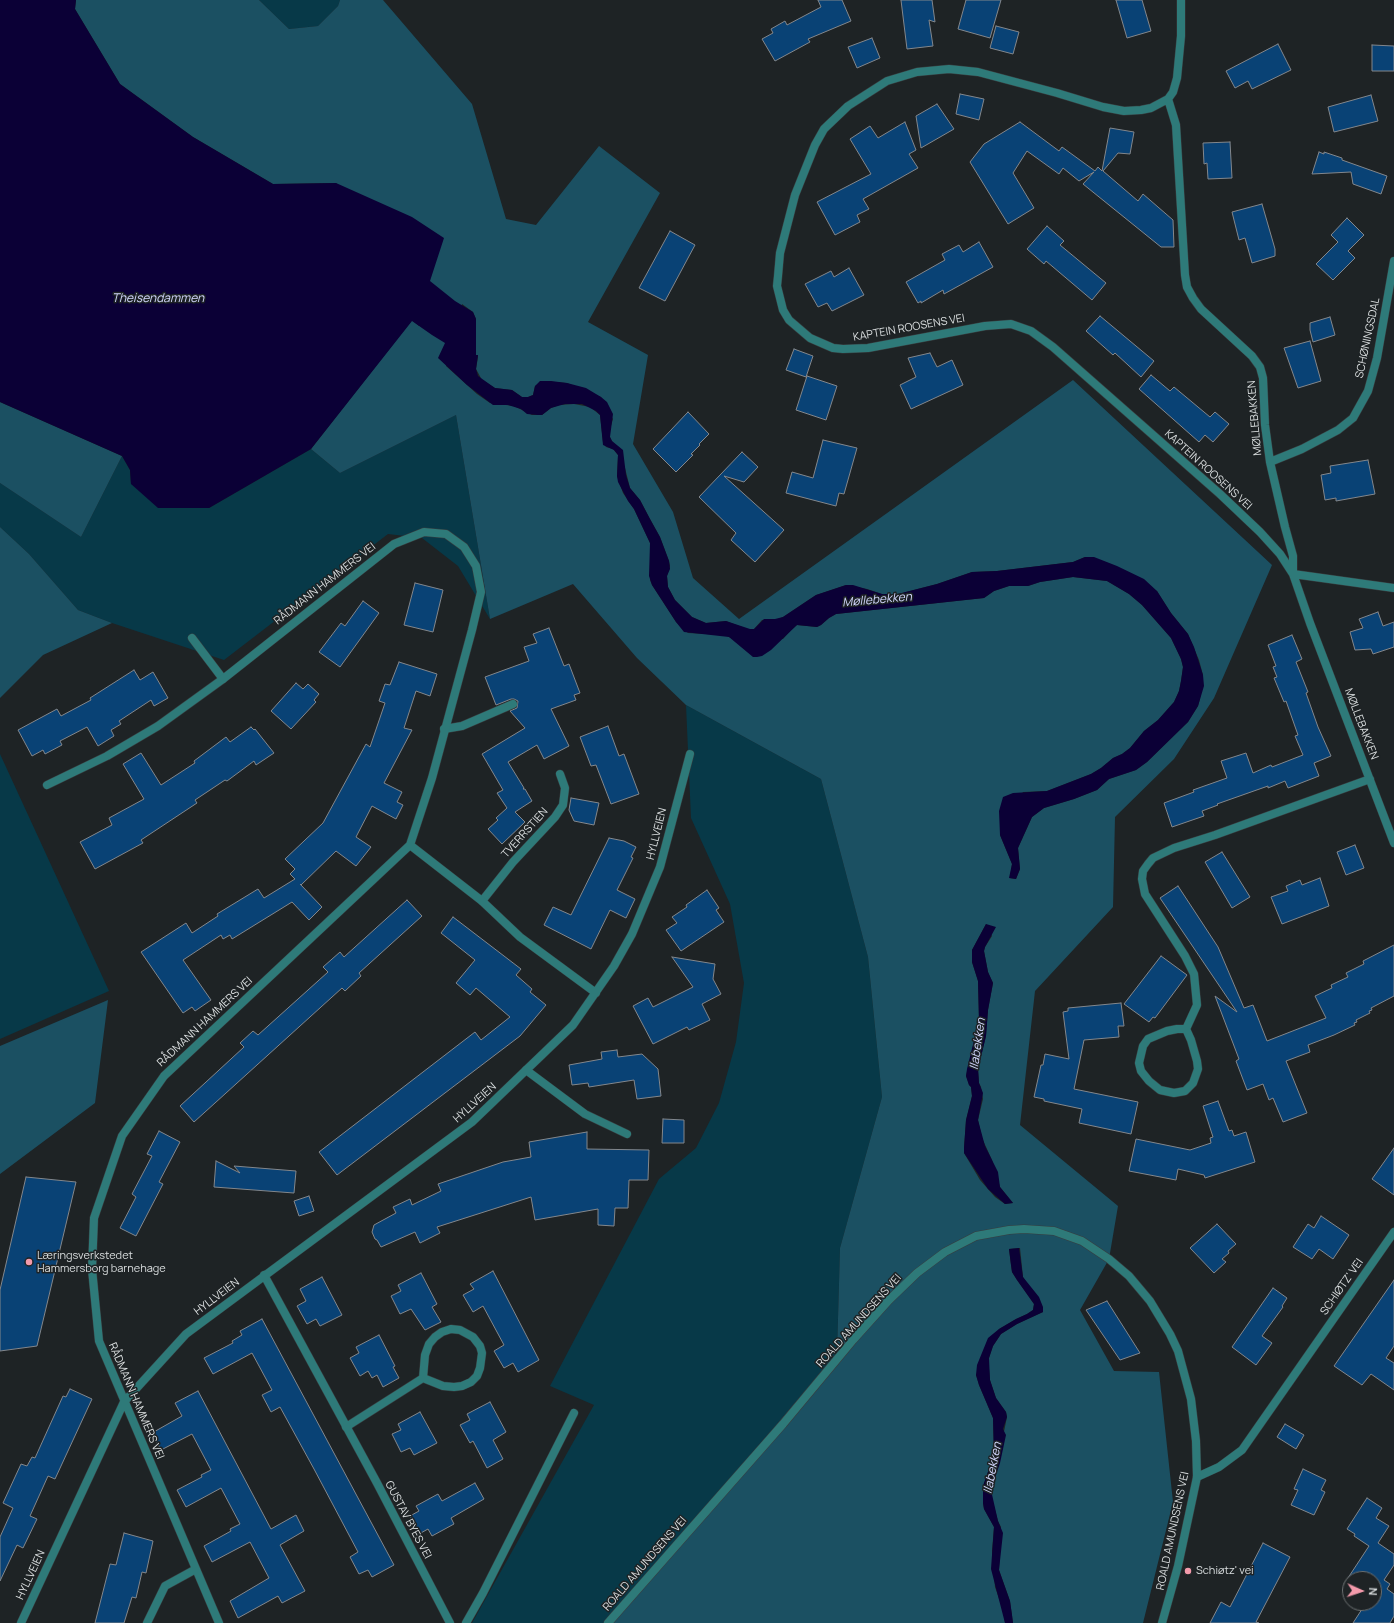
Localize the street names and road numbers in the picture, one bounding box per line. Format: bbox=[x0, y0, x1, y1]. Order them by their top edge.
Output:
street label: SCHØNINGSDAL bbox=[1353, 296, 1383, 380]
street label: KAPTEIN ROOSENS VEI bbox=[852, 312, 966, 344]
street label: MØLLEBAKKEN bbox=[1245, 380, 1265, 456]
street label: KAPTEIN ROOSENS VEI bbox=[1162, 427, 1254, 513]
street label: RÅDMANN HAMMERS VEI bbox=[272, 540, 378, 628]
street label: MØLLEBAKKEN bbox=[1341, 686, 1381, 762]
street label: TVERRSTIEN bbox=[499, 805, 551, 861]
street label: HYLLVEIEN bbox=[644, 807, 670, 861]
street label: RÅDMANN HAMMERS VEI bbox=[155, 974, 255, 1070]
street label: HYLLVEIEN bbox=[451, 1080, 499, 1126]
street label: SCHIØTZ' VEI bbox=[1318, 1256, 1366, 1318]
street label: ROALD AMUNDSENS VEI bbox=[814, 1272, 904, 1370]
street label: HYLLVEIEN bbox=[192, 1276, 242, 1318]
street label: RÅDMANN HAMMERS VEI bbox=[105, 1341, 167, 1461]
street label: ROALD AMUNDSENS VEI bbox=[1154, 1471, 1192, 1591]
street label: GUSTAV BYES VEI bbox=[382, 1479, 434, 1561]
street label: ROALD AMUNDSENS VEI bbox=[600, 1514, 690, 1614]
street label: HYLLVEIEN bbox=[14, 1548, 48, 1602]

